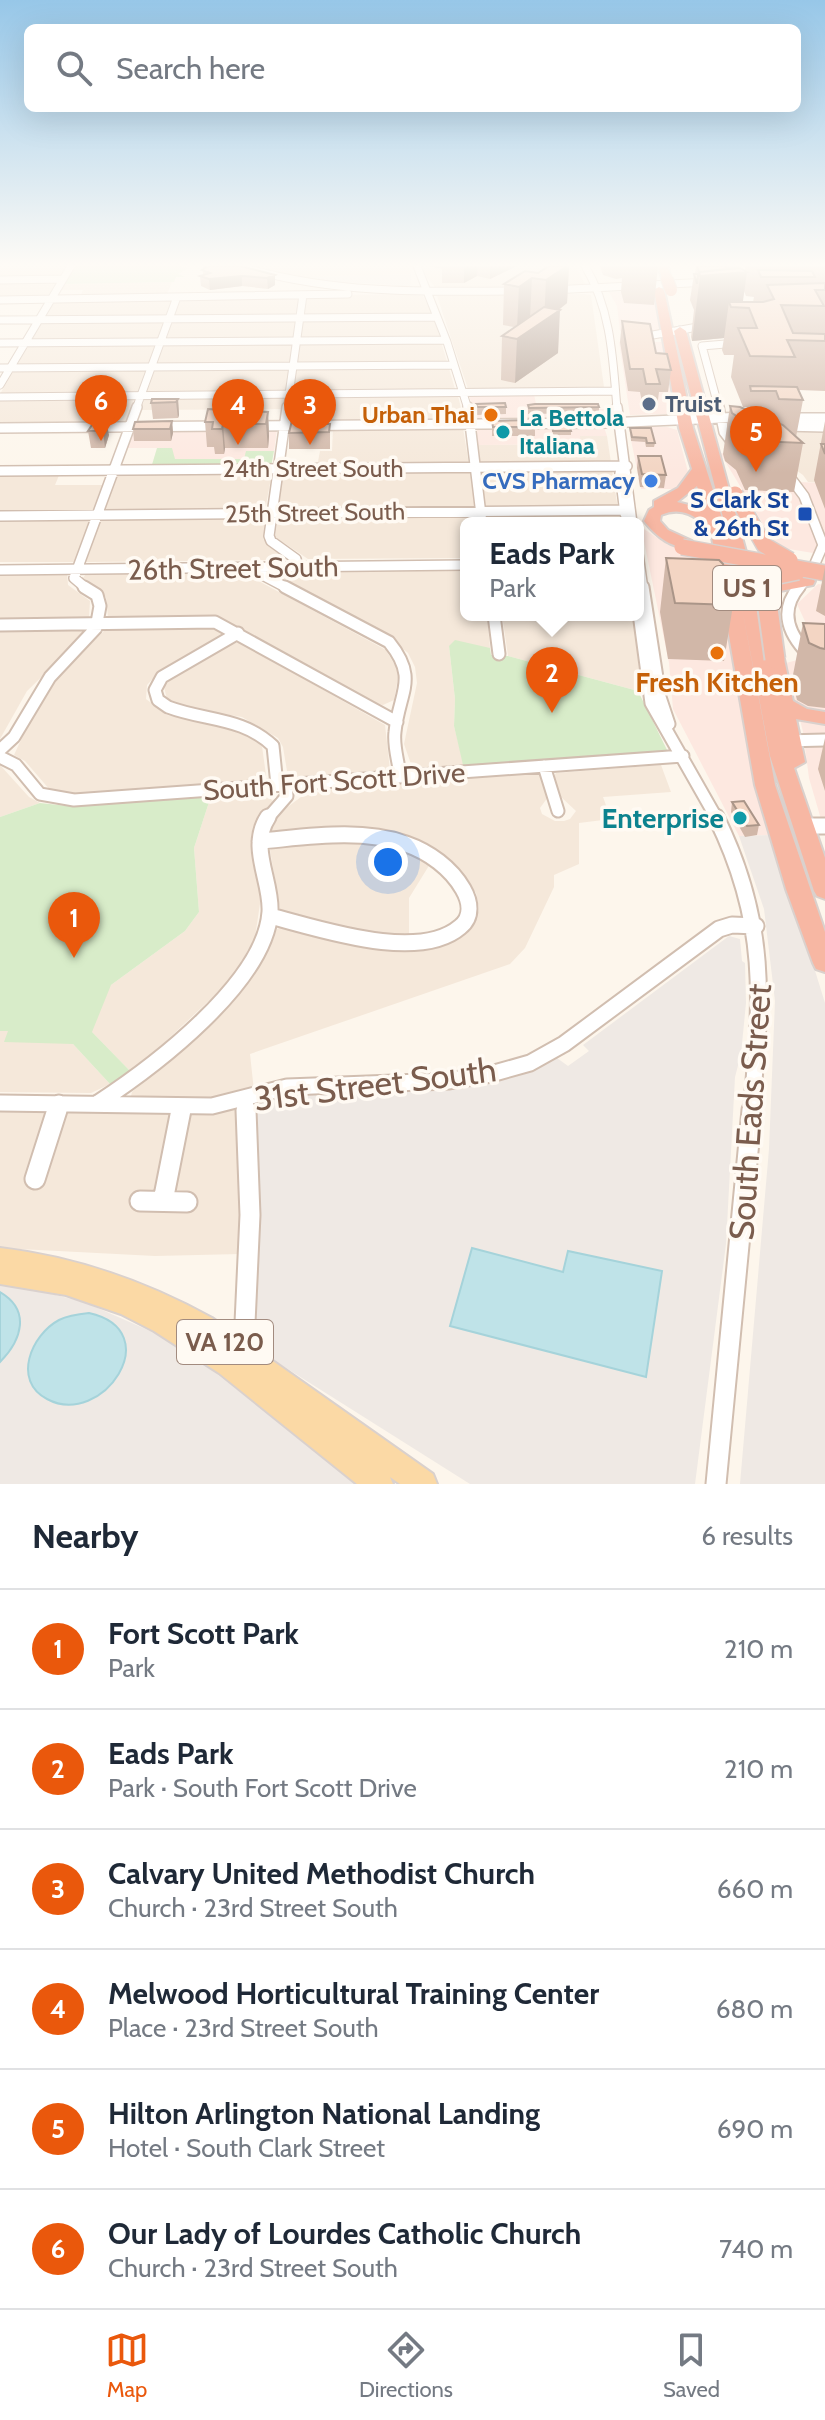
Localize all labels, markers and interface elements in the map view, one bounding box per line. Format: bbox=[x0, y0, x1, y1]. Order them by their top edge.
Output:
search box bbox=[24, 24, 801, 112]
icon: search bbox=[52, 46, 96, 90]
text: Search here bbox=[116, 50, 265, 87]
pin: 6 bbox=[75, 375, 127, 441]
pin: 4 bbox=[212, 379, 264, 445]
pin: 3 bbox=[284, 379, 336, 445]
place label: Truist bbox=[665, 389, 722, 418]
marker: Truist bbox=[640, 395, 658, 413]
place label: Urban Thai bbox=[362, 400, 475, 429]
place label: La Bettola Italiana bbox=[519, 403, 624, 460]
marker: Urban Thai bbox=[482, 406, 500, 424]
pin: 5 bbox=[730, 406, 782, 472]
marker: La Bettola Italiana bbox=[494, 423, 512, 441]
street label: 24th Street South bbox=[223, 454, 403, 483]
place label: CVS Pharmacy bbox=[482, 466, 635, 495]
marker: CVS Pharmacy bbox=[642, 472, 660, 490]
place label: S Clark St & 26th St bbox=[690, 485, 789, 542]
street label: 25th Street South bbox=[225, 496, 405, 529]
marker: S Clark St & 26th St bbox=[796, 505, 814, 523]
popup bbox=[460, 517, 644, 621]
text: Eads Park bbox=[489, 535, 615, 572]
street label: 26th Street South bbox=[127, 549, 339, 587]
road number: US 1 bbox=[713, 566, 781, 610]
text: Park bbox=[489, 572, 536, 604]
marker: Fresh Kitchen bbox=[708, 644, 726, 662]
pin: 2 bbox=[526, 647, 578, 713]
place label: Fresh Kitchen bbox=[635, 665, 799, 699]
street label: South Fort Scott Drive bbox=[202, 755, 466, 807]
place label: Enterprise bbox=[601, 801, 724, 835]
marker: Enterprise bbox=[731, 809, 749, 827]
your location bbox=[368, 842, 408, 882]
pin: 1 bbox=[48, 892, 100, 958]
street label: South Eads Street bbox=[720, 982, 780, 1242]
street label: 31st Street South bbox=[251, 1048, 499, 1120]
road number: VA 120 bbox=[177, 1320, 273, 1364]
text: Nearby bbox=[32, 1515, 139, 1557]
text: 6 results bbox=[701, 1520, 793, 1552]
text: Fort Scott Park bbox=[108, 1615, 299, 1652]
text: 1 bbox=[53, 1633, 63, 1665]
text: 210 m bbox=[724, 1633, 793, 1665]
text: Park bbox=[108, 1652, 155, 1684]
text: Eads Park bbox=[108, 1735, 233, 1772]
text: 2 bbox=[51, 1753, 65, 1785]
text: 210 m bbox=[724, 1753, 793, 1785]
text: Park · South Fort Scott Drive bbox=[108, 1772, 417, 1804]
text: Calvary United Methodist Church bbox=[108, 1855, 535, 1892]
text: 3 bbox=[51, 1873, 65, 1905]
text: 660 m bbox=[717, 1873, 793, 1905]
text: Church · 23rd Street South bbox=[108, 1892, 398, 1924]
text: Melwood Horticultural Training Center bbox=[108, 1975, 599, 2012]
text: 4 bbox=[50, 1993, 66, 2025]
text: 680 m bbox=[716, 1993, 793, 2025]
text: Place · 23rd Street South bbox=[108, 2012, 379, 2044]
text: Hilton Arlington National Landing bbox=[108, 2095, 540, 2132]
text: 5 bbox=[51, 2113, 65, 2145]
text: 690 m bbox=[717, 2113, 793, 2145]
text: Hotel · South Clark Street bbox=[108, 2132, 385, 2164]
text: Our Lady of Lourdes Catholic Church bbox=[108, 2215, 581, 2252]
text: 6 bbox=[51, 2233, 65, 2265]
text: 740 m bbox=[719, 2233, 793, 2265]
text: Church · 23rd Street South bbox=[108, 2252, 398, 2284]
tab: Map bbox=[105, 2328, 149, 2403]
tab: Directions bbox=[359, 2328, 453, 2403]
tab: Saved bbox=[663, 2328, 720, 2403]

